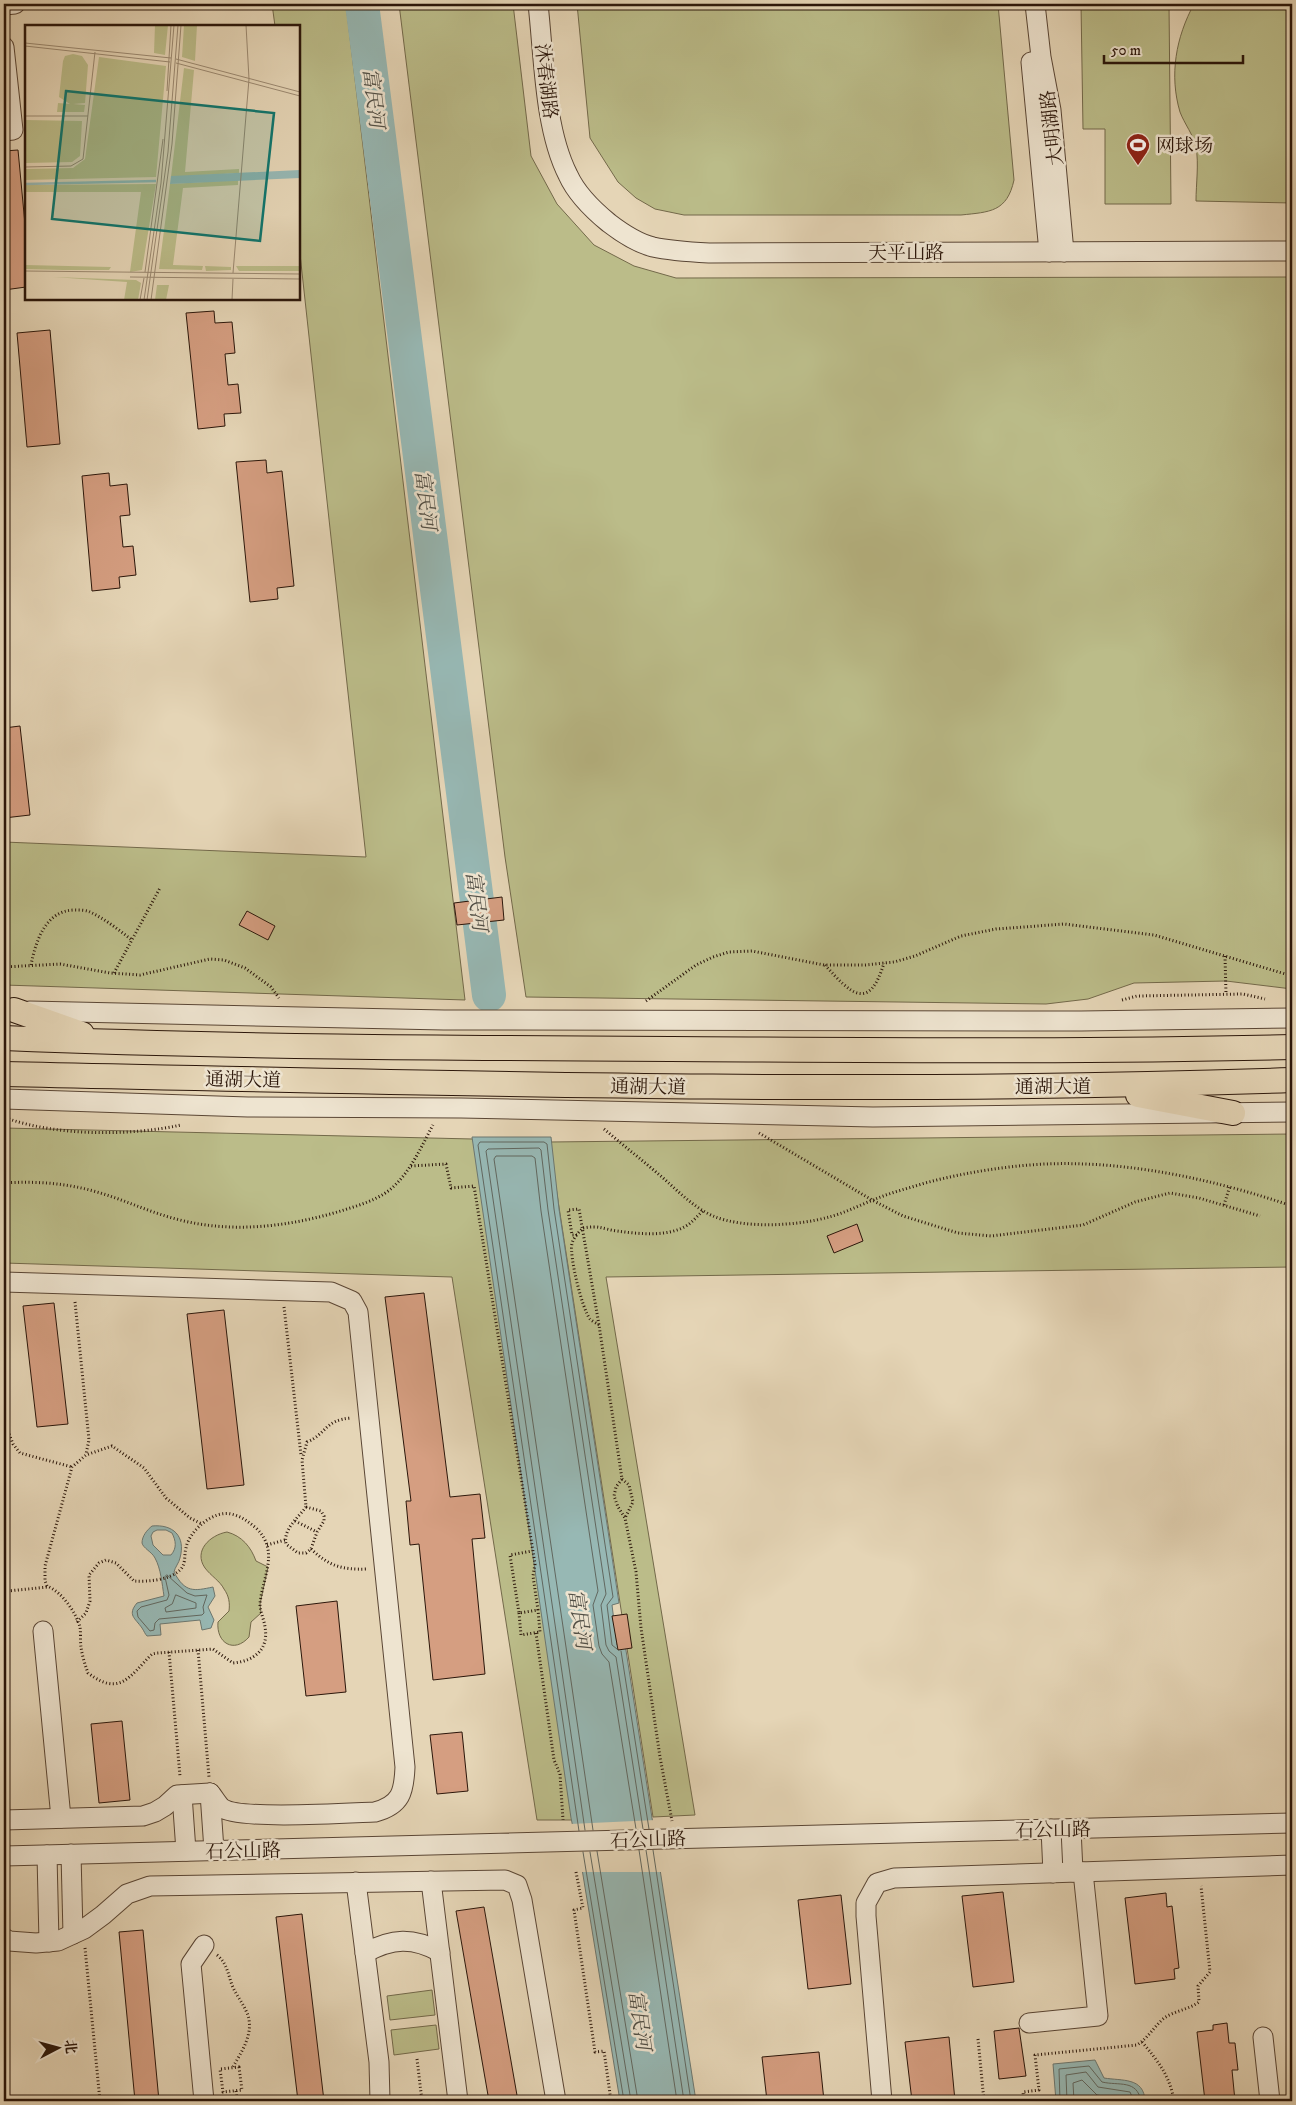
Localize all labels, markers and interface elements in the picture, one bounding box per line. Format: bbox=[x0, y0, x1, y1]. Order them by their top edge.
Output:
inset map bbox=[25, 25, 300, 300]
scale bar bbox=[1104, 32, 1242, 64]
text: 50 m bbox=[1111, 41, 1141, 60]
street label: 沐春湖路 bbox=[529, 42, 562, 120]
water label: 富民河 bbox=[356, 67, 389, 132]
street label: 大明湖路 bbox=[1036, 89, 1069, 167]
sports icon: 网球场 bbox=[1125, 132, 1151, 166]
place label: 网球场 bbox=[1156, 135, 1213, 158]
street label: 天平山路 bbox=[868, 242, 944, 265]
water label: 富民河 bbox=[408, 469, 441, 534]
water label: 富民河 bbox=[459, 870, 492, 935]
street label: 通湖大道 bbox=[205, 1068, 281, 1093]
street label: 通湖大道 bbox=[610, 1075, 686, 1100]
street label: 通湖大道 bbox=[1015, 1076, 1091, 1099]
water label: 富民河 bbox=[562, 1588, 595, 1654]
street label: 石公山路 bbox=[1015, 1818, 1091, 1843]
street label: 石公山路 bbox=[610, 1828, 686, 1853]
street label: 石公山路 bbox=[205, 1839, 281, 1864]
water label: 富民河 bbox=[622, 1989, 655, 2055]
north arrow bbox=[32, 2022, 82, 2072]
text: 北 bbox=[60, 2039, 80, 2055]

